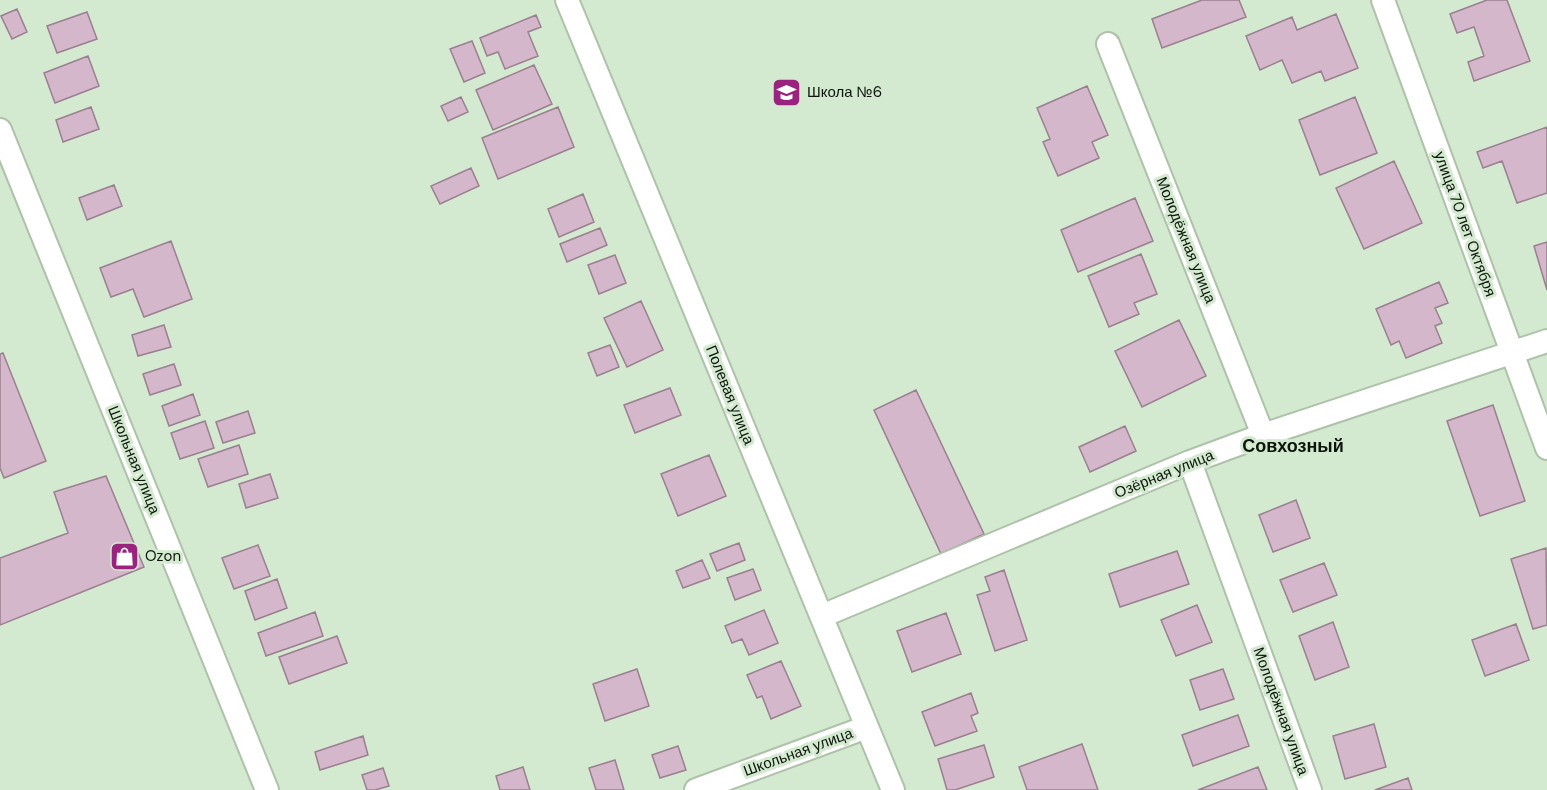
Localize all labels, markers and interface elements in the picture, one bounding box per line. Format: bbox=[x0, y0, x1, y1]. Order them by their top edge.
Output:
school or university icon: Школа №6 bbox=[770, 76, 802, 108]
place label: Школа №6 bbox=[807, 82, 882, 102]
street label: улица 70 лет Октября bbox=[1429, 149, 1501, 299]
street label: Молодёжная улица bbox=[1151, 174, 1221, 307]
street label: Полевая улица bbox=[701, 342, 759, 448]
street label: Школьная улица bbox=[103, 403, 165, 518]
district label: Совхозный bbox=[1242, 434, 1344, 458]
street label: Озёрная улица bbox=[1111, 445, 1217, 503]
shop icon: Ozon bbox=[108, 540, 140, 572]
place label: Ozon bbox=[145, 546, 181, 566]
street label: Молодёжная улица bbox=[1249, 644, 1314, 778]
street label: Школьная улица bbox=[741, 723, 856, 781]

